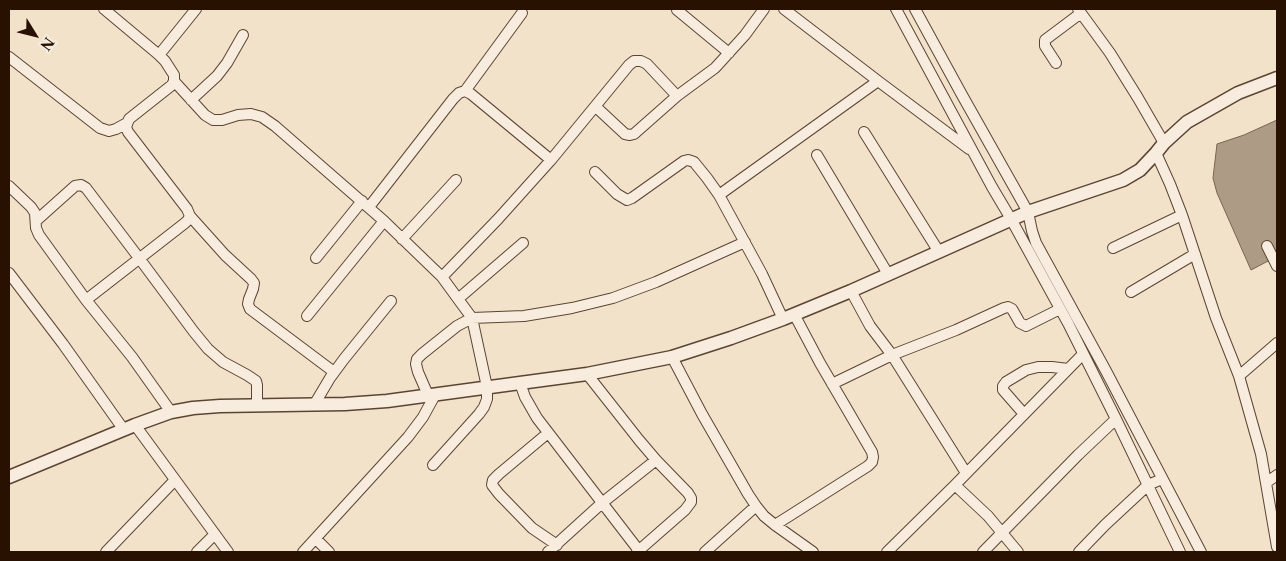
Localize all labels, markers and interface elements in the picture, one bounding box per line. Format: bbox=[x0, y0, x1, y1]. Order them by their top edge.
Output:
north arrow bbox=[10, 10, 60, 60]
text: N bbox=[36, 34, 58, 54]

